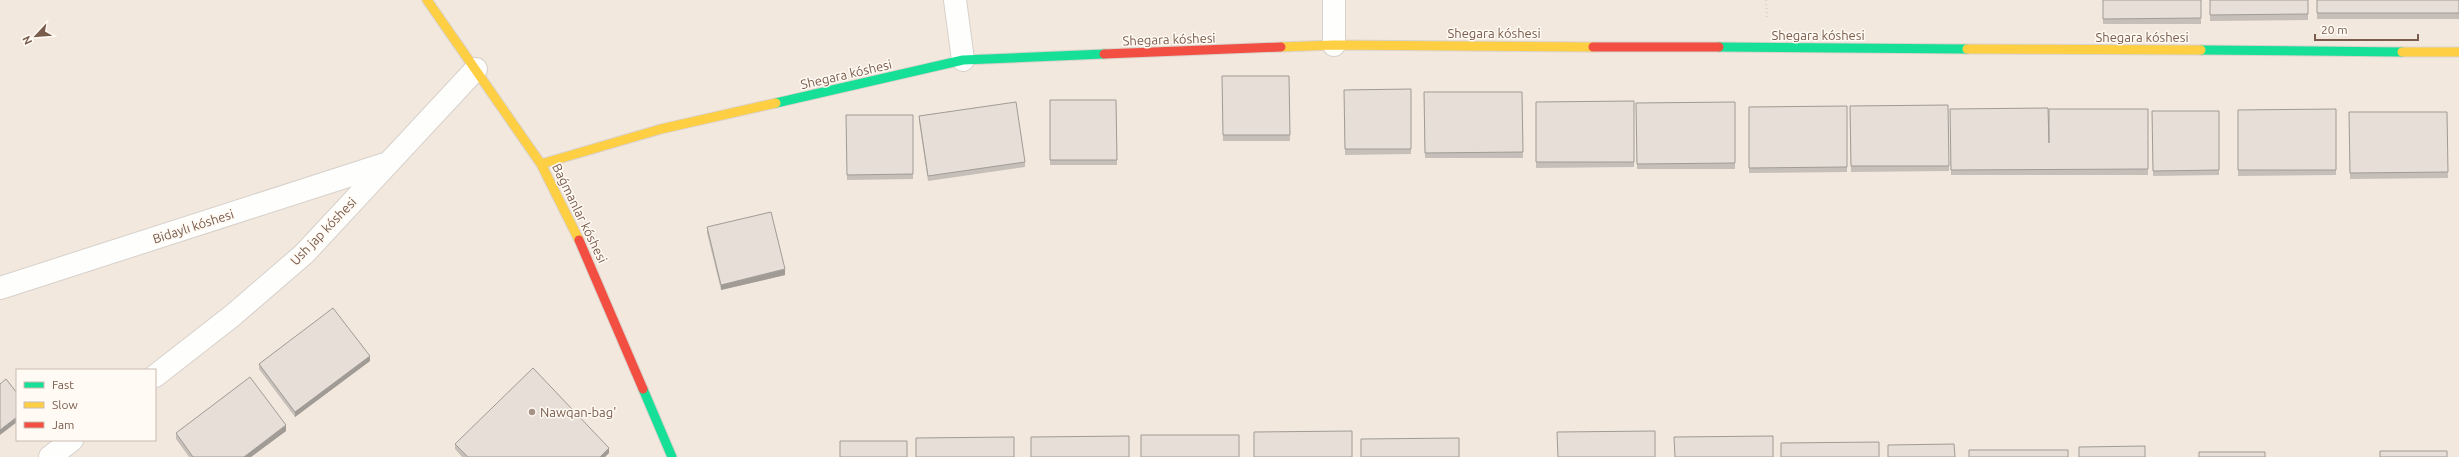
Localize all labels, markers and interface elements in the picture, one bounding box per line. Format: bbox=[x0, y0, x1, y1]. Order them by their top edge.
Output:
north arrow bbox=[16, 16, 56, 56]
scale bar bbox=[2315, 16, 2418, 42]
text: 20 m bbox=[2321, 23, 2348, 36]
street label: Shegara kóshesi bbox=[1447, 26, 1541, 40]
street label: Shegara kóshesi bbox=[1771, 28, 1865, 42]
street label: Shegara kóshesi bbox=[1122, 30, 1216, 48]
street label: Shegara kóshesi bbox=[2095, 30, 2189, 44]
text: N bbox=[20, 34, 34, 47]
street label: Shegara kóshesi bbox=[799, 57, 893, 91]
street label: Baǵmanlar kóshesi bbox=[550, 161, 610, 265]
street label: Ush jap kóshesi bbox=[287, 194, 359, 268]
street label: Bidaylı kóshesi bbox=[151, 206, 235, 246]
legend bbox=[16, 369, 156, 441]
text: Fast bbox=[52, 378, 74, 391]
text: Slow bbox=[52, 398, 78, 411]
place label: Nawqan-bag' bbox=[540, 405, 616, 419]
marker: Nawqan-bag' bbox=[527, 407, 537, 417]
text: Jam bbox=[52, 418, 74, 431]

